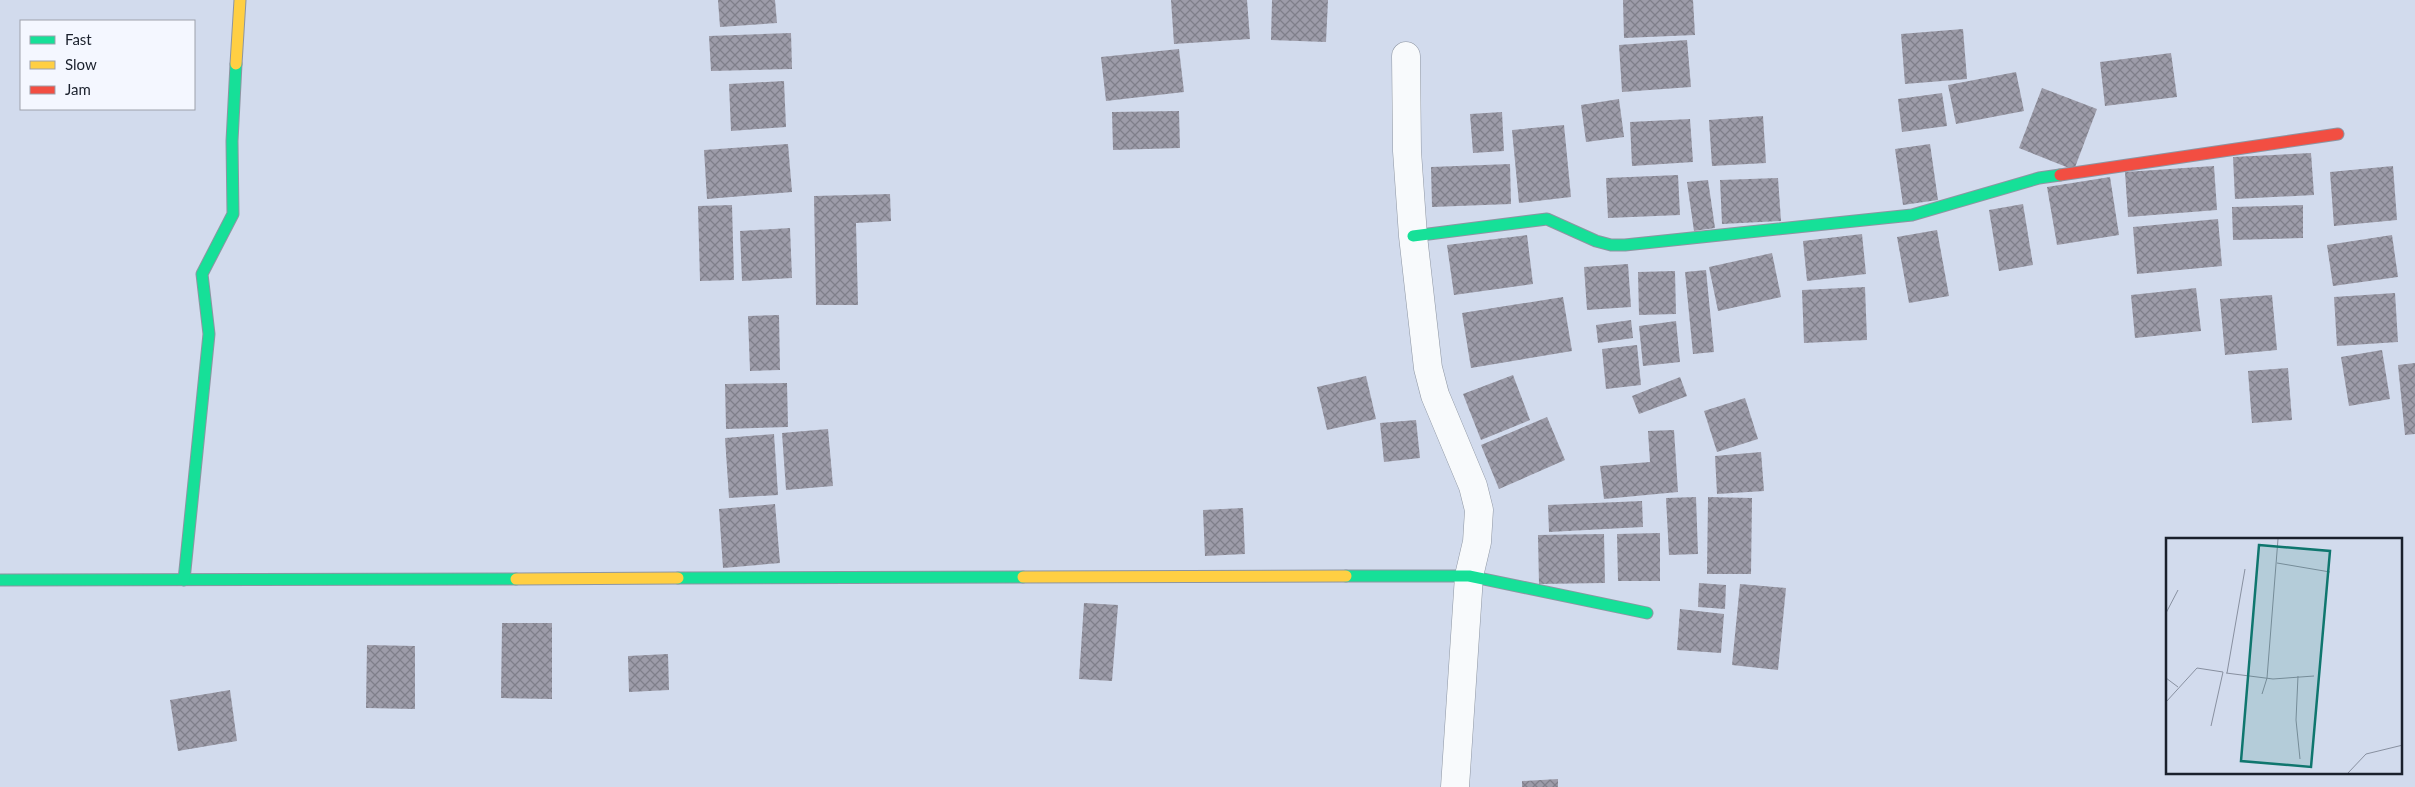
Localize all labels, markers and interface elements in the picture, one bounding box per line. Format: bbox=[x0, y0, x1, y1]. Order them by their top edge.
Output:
legend bbox=[20, 20, 195, 110]
text: Fast bbox=[65, 30, 92, 48]
text: Slow bbox=[65, 55, 97, 73]
text: Jam bbox=[65, 80, 91, 98]
inset map bbox=[2166, 538, 2402, 774]

